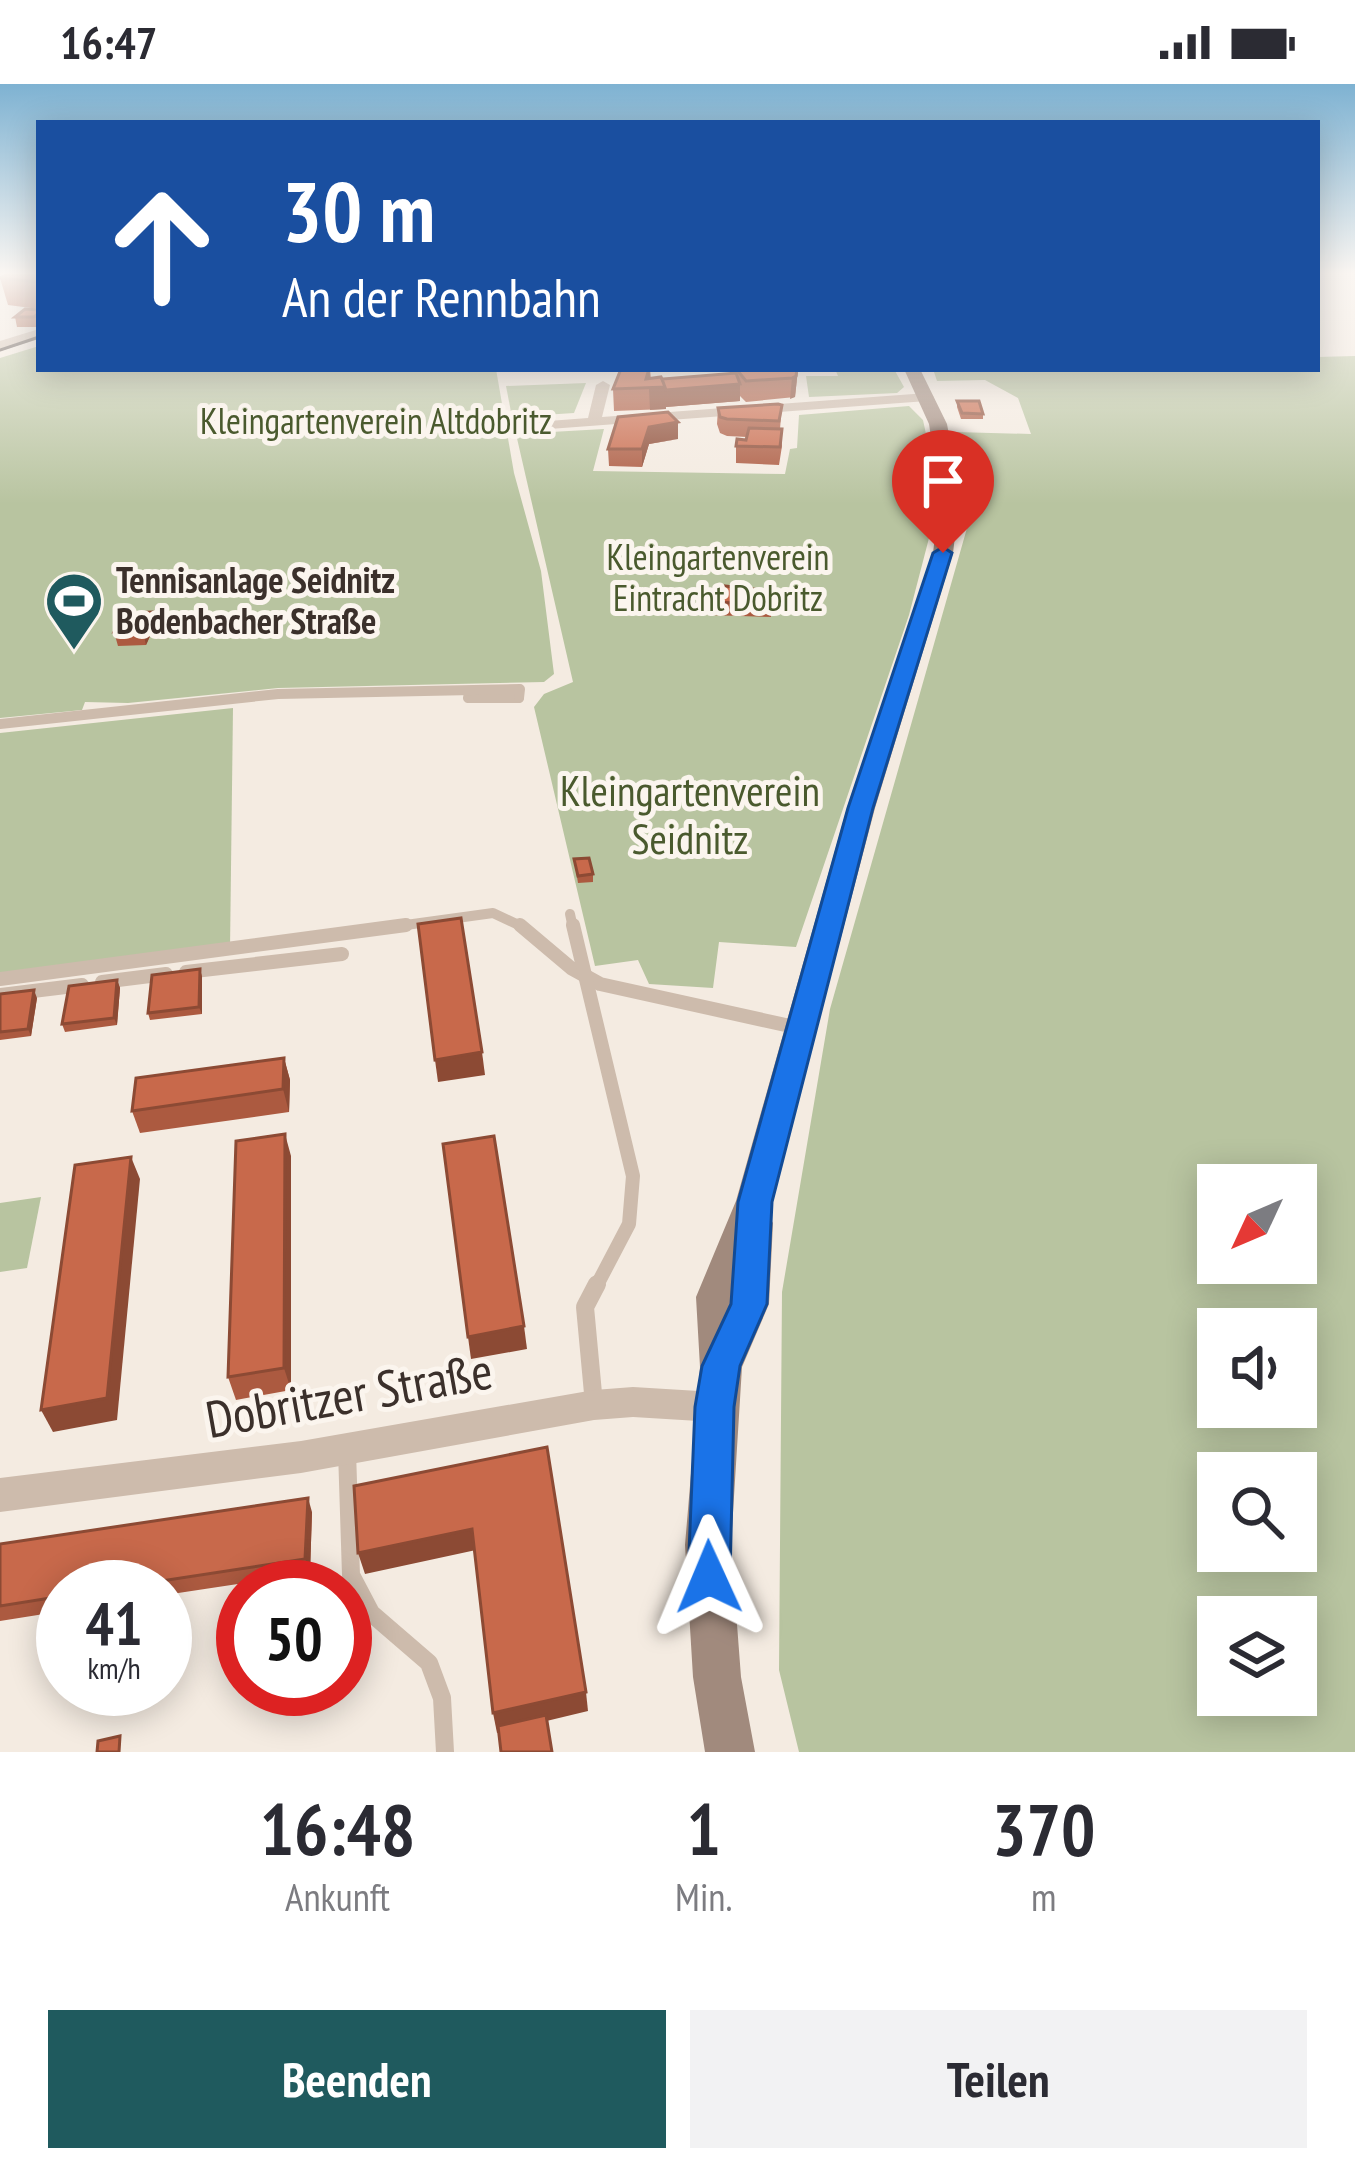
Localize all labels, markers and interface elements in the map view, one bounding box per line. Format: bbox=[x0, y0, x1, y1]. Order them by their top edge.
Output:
text: 16:47 bbox=[60, 13, 157, 71]
text: 30 m bbox=[282, 156, 435, 265]
icon: ahead bbox=[84, 168, 240, 324]
text: An der Rennbahn bbox=[282, 262, 601, 332]
park label: Kleingartenverein Altdobritz bbox=[200, 397, 552, 444]
pin bbox=[892, 430, 994, 553]
icon: arrive bbox=[910, 448, 976, 514]
park label: Kleingartenverein Eintracht Dobritz bbox=[607, 533, 829, 621]
place label: Tennisanlage Seidnitz Bodenbacher Straße bbox=[116, 556, 395, 644]
sports icon: Tennisanlage Seidnitz Bodenbacher Straße bbox=[43, 570, 105, 652]
park label: Kleingartenverein Seidnitz bbox=[560, 763, 820, 866]
north arrow bbox=[1197, 1164, 1317, 1284]
map controls bbox=[1197, 1164, 1317, 1716]
button: sound bbox=[1197, 1308, 1317, 1428]
street label: Dobritzer Straße bbox=[200, 1336, 497, 1452]
button: search bbox=[1197, 1452, 1317, 1572]
position arrow bbox=[646, 1514, 772, 1640]
speed limit sign: 50 bbox=[216, 1560, 372, 1716]
text: 41 bbox=[85, 1584, 143, 1662]
button: layers bbox=[1197, 1596, 1317, 1716]
text: km/h bbox=[87, 1648, 141, 1687]
text: 16:48 bbox=[260, 1782, 415, 1875]
text: 1 bbox=[687, 1782, 721, 1875]
text: 370 bbox=[992, 1782, 1095, 1875]
text: Ankunft bbox=[285, 1871, 390, 1922]
text: Min. bbox=[675, 1871, 732, 1922]
text: m bbox=[1031, 1871, 1056, 1922]
button: Beenden bbox=[48, 2010, 666, 2148]
button: Teilen bbox=[690, 2010, 1307, 2148]

